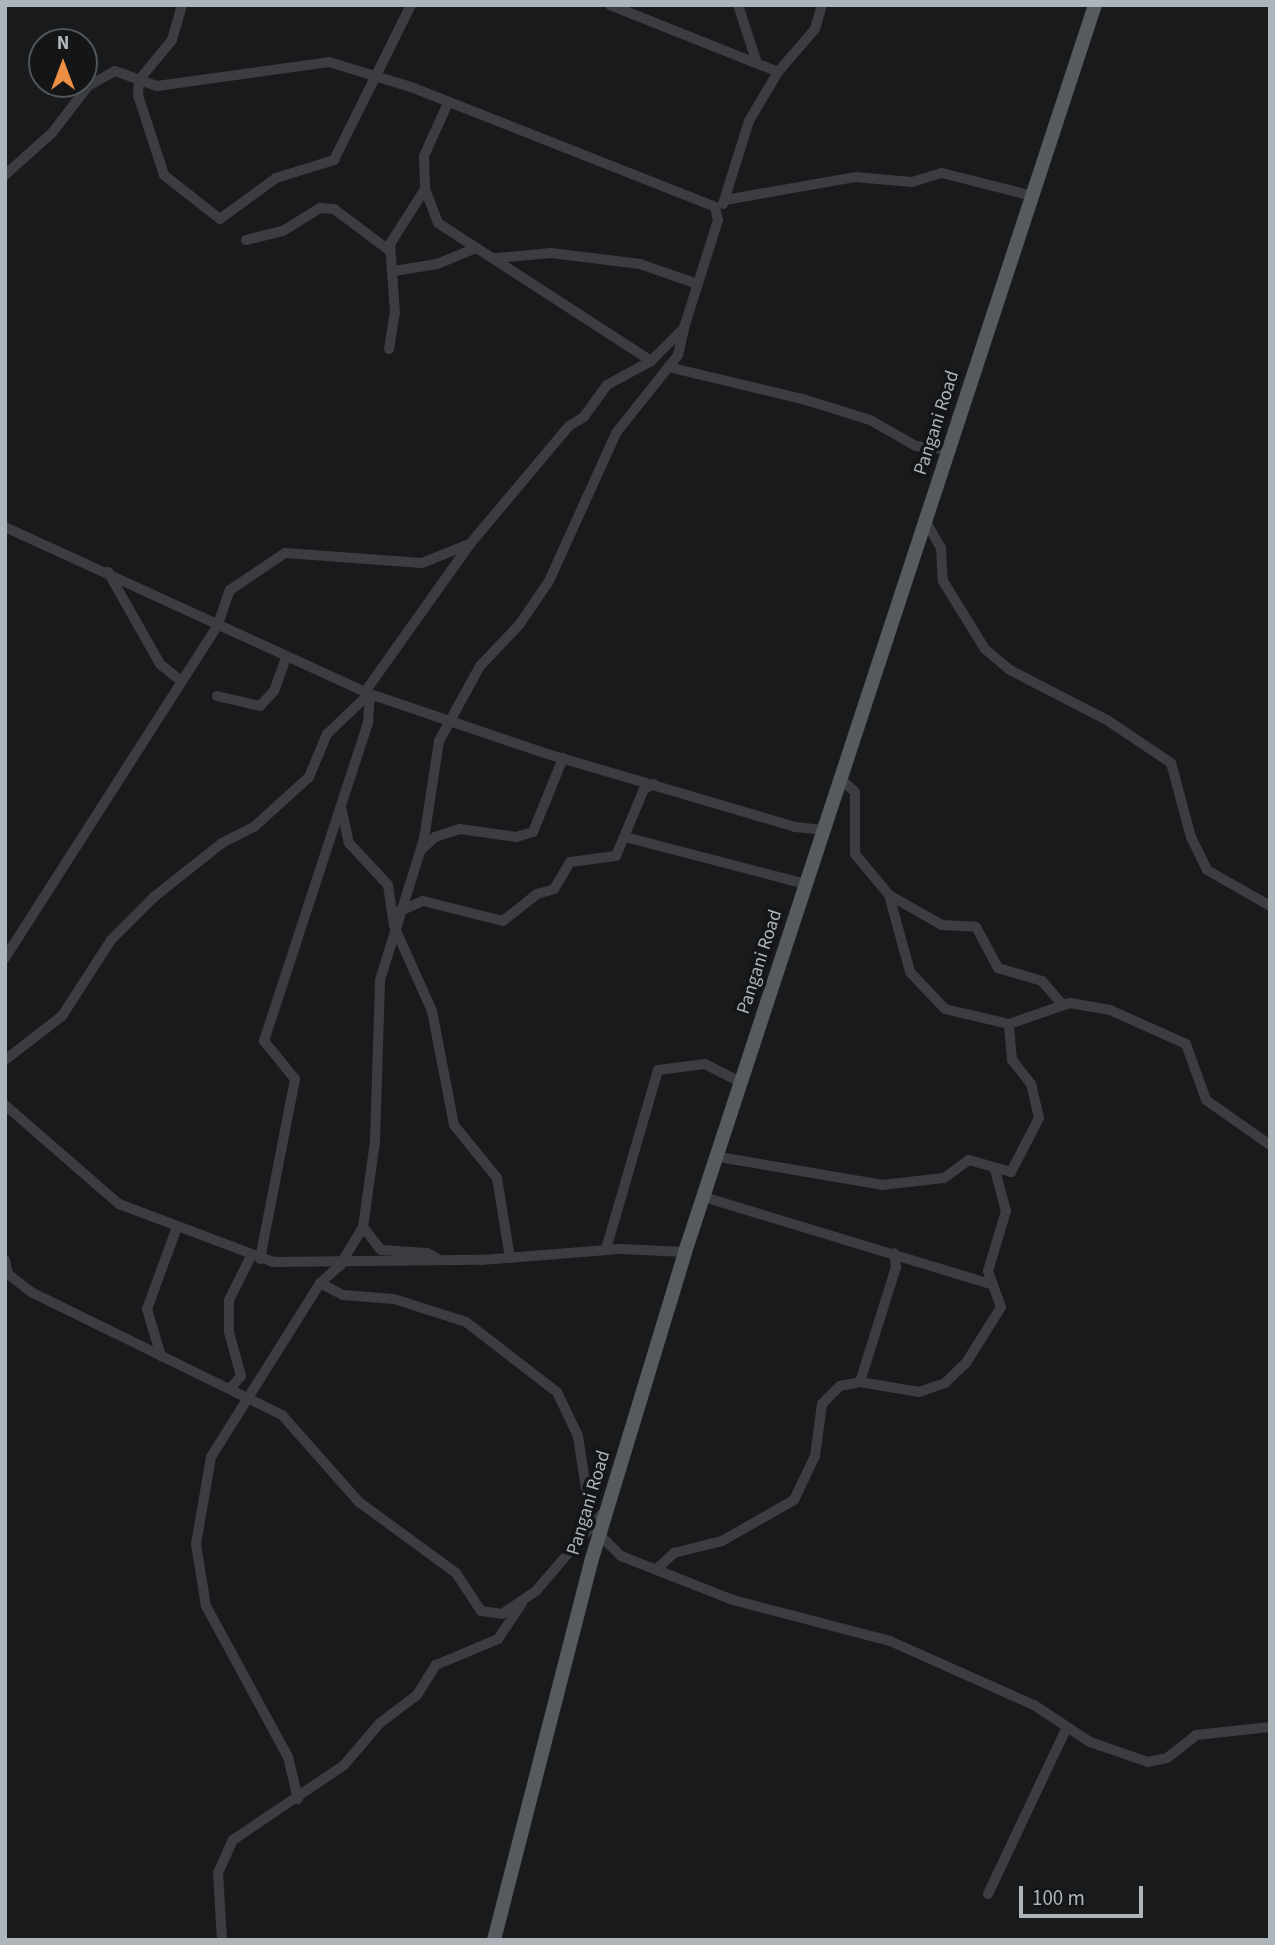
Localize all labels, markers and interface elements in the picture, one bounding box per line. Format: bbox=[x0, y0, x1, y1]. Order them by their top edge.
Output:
north arrow bbox=[28, 28, 98, 98]
text: N bbox=[57, 30, 69, 57]
street label: Pangani Road bbox=[909, 368, 965, 478]
street label: Pangani Road bbox=[732, 907, 788, 1017]
street label: Pangani Road bbox=[562, 1448, 616, 1558]
scale bar bbox=[1023, 1871, 1147, 1915]
text: 100 m bbox=[1032, 1883, 1085, 1913]

